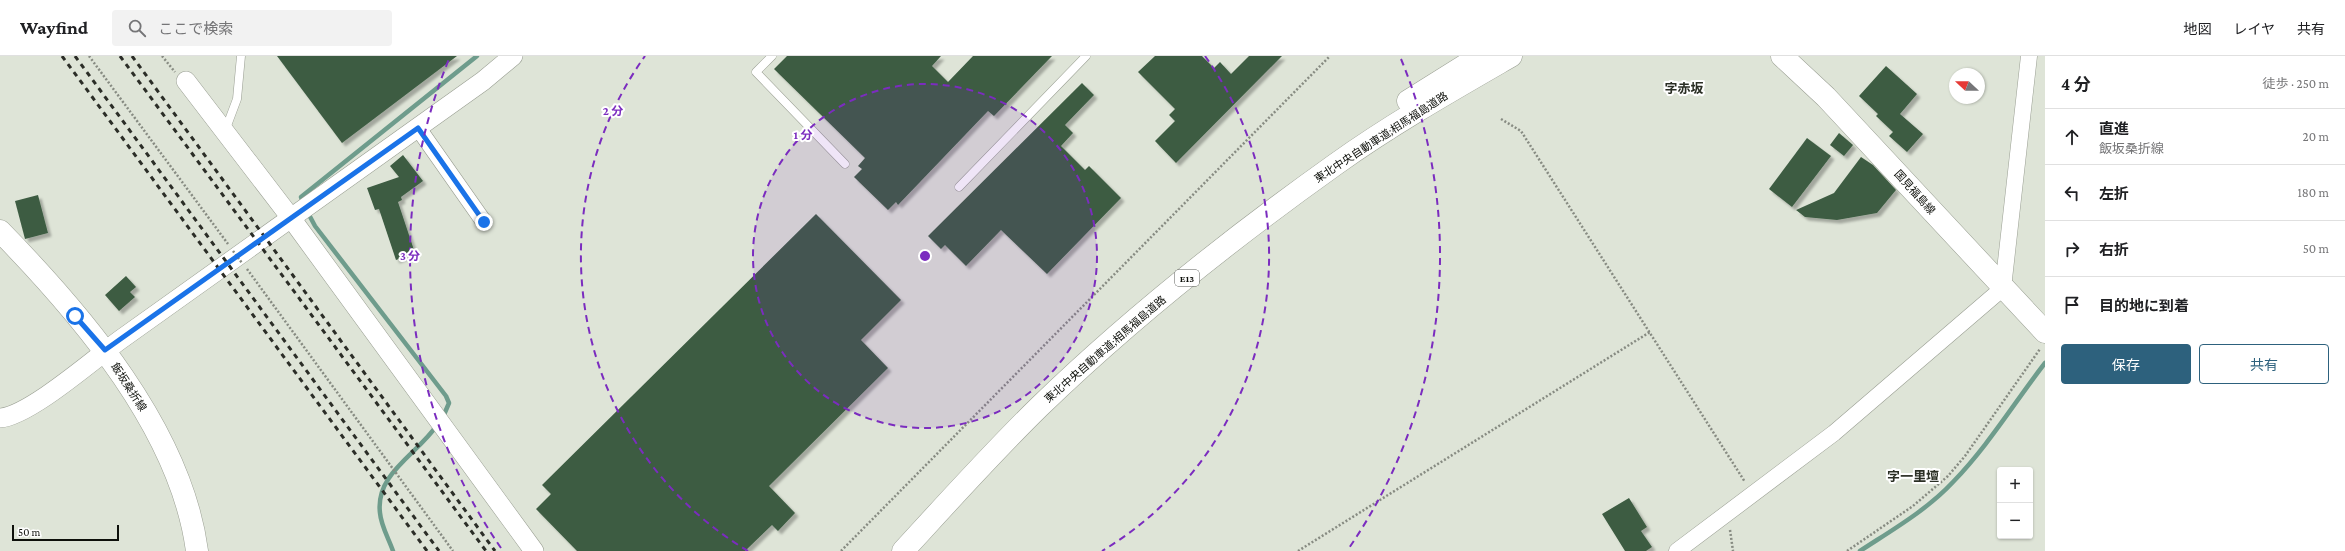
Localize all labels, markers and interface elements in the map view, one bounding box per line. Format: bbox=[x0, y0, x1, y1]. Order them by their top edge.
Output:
search box bbox=[112, 10, 392, 46]
text: Wayfind bbox=[20, 17, 88, 38]
icon: search bbox=[126, 17, 148, 39]
text: ここで検索 bbox=[158, 21, 233, 37]
text: 地図 bbox=[2183, 21, 2211, 37]
text: レイヤ bbox=[2233, 21, 2275, 37]
text: 共有 bbox=[2297, 21, 2325, 37]
north arrow bbox=[1949, 68, 1985, 104]
text: 4 分 bbox=[2061, 75, 2090, 94]
text: 徒歩 · 250 m bbox=[2262, 76, 2329, 91]
district label: 字赤坂 bbox=[1664, 81, 1704, 96]
street label: 東北中央自動車道;相馬福島道路 bbox=[1312, 89, 1450, 185]
text: 2 分 bbox=[603, 104, 623, 118]
text: 直進 bbox=[2099, 121, 2129, 137]
icon: ahead bbox=[2061, 126, 2083, 148]
text: 1 分 bbox=[794, 128, 812, 142]
text: 20 m bbox=[2303, 129, 2329, 144]
text: 飯坂桑折線 bbox=[2099, 141, 2164, 156]
street label: 国見福島線 bbox=[1892, 168, 1938, 216]
icon: left bbox=[2061, 182, 2083, 204]
text: 180 m bbox=[2297, 185, 2329, 200]
text: 左折 bbox=[2099, 186, 2129, 202]
route end bbox=[475, 213, 493, 231]
icon: right bbox=[2061, 238, 2083, 260]
text: 50 m bbox=[2303, 241, 2329, 256]
text: 右折 bbox=[2099, 242, 2129, 258]
text: 3 分 bbox=[400, 249, 420, 263]
centre of rings bbox=[918, 249, 932, 263]
road number: E13 bbox=[1175, 270, 1199, 286]
street label: 東北中央自動車道;相馬福島道路 bbox=[1042, 293, 1169, 406]
icon: arrive bbox=[2061, 294, 2083, 316]
text: 目的地に到着 bbox=[2099, 298, 2189, 314]
route start bbox=[66, 307, 84, 325]
button: 保存 bbox=[2061, 344, 2191, 384]
button: 共有 bbox=[2199, 344, 2329, 384]
street label: 飯坂桑折線 bbox=[109, 361, 149, 413]
map controls bbox=[1997, 467, 2033, 539]
button: + bbox=[1997, 467, 2033, 503]
district label: 字一里壇 bbox=[1887, 469, 1939, 484]
button: − bbox=[1997, 503, 2033, 539]
scale bar bbox=[12, 523, 119, 542]
text: 50 m bbox=[18, 526, 40, 538]

